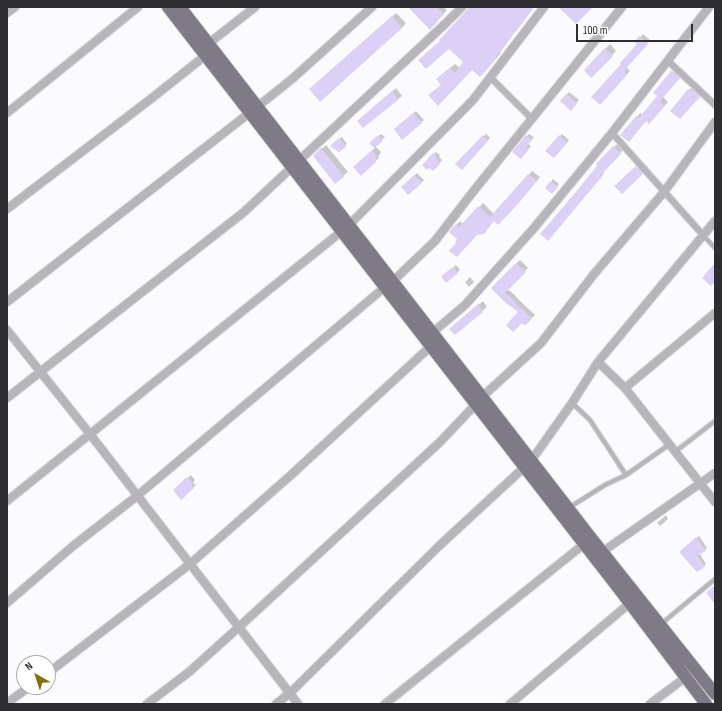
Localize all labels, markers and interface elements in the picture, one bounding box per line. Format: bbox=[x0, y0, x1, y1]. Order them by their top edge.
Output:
scale bar bbox=[578, 16, 695, 42]
text: 100 m bbox=[583, 23, 608, 38]
north arrow bbox=[16, 655, 56, 695]
text: N bbox=[22, 659, 35, 673]

